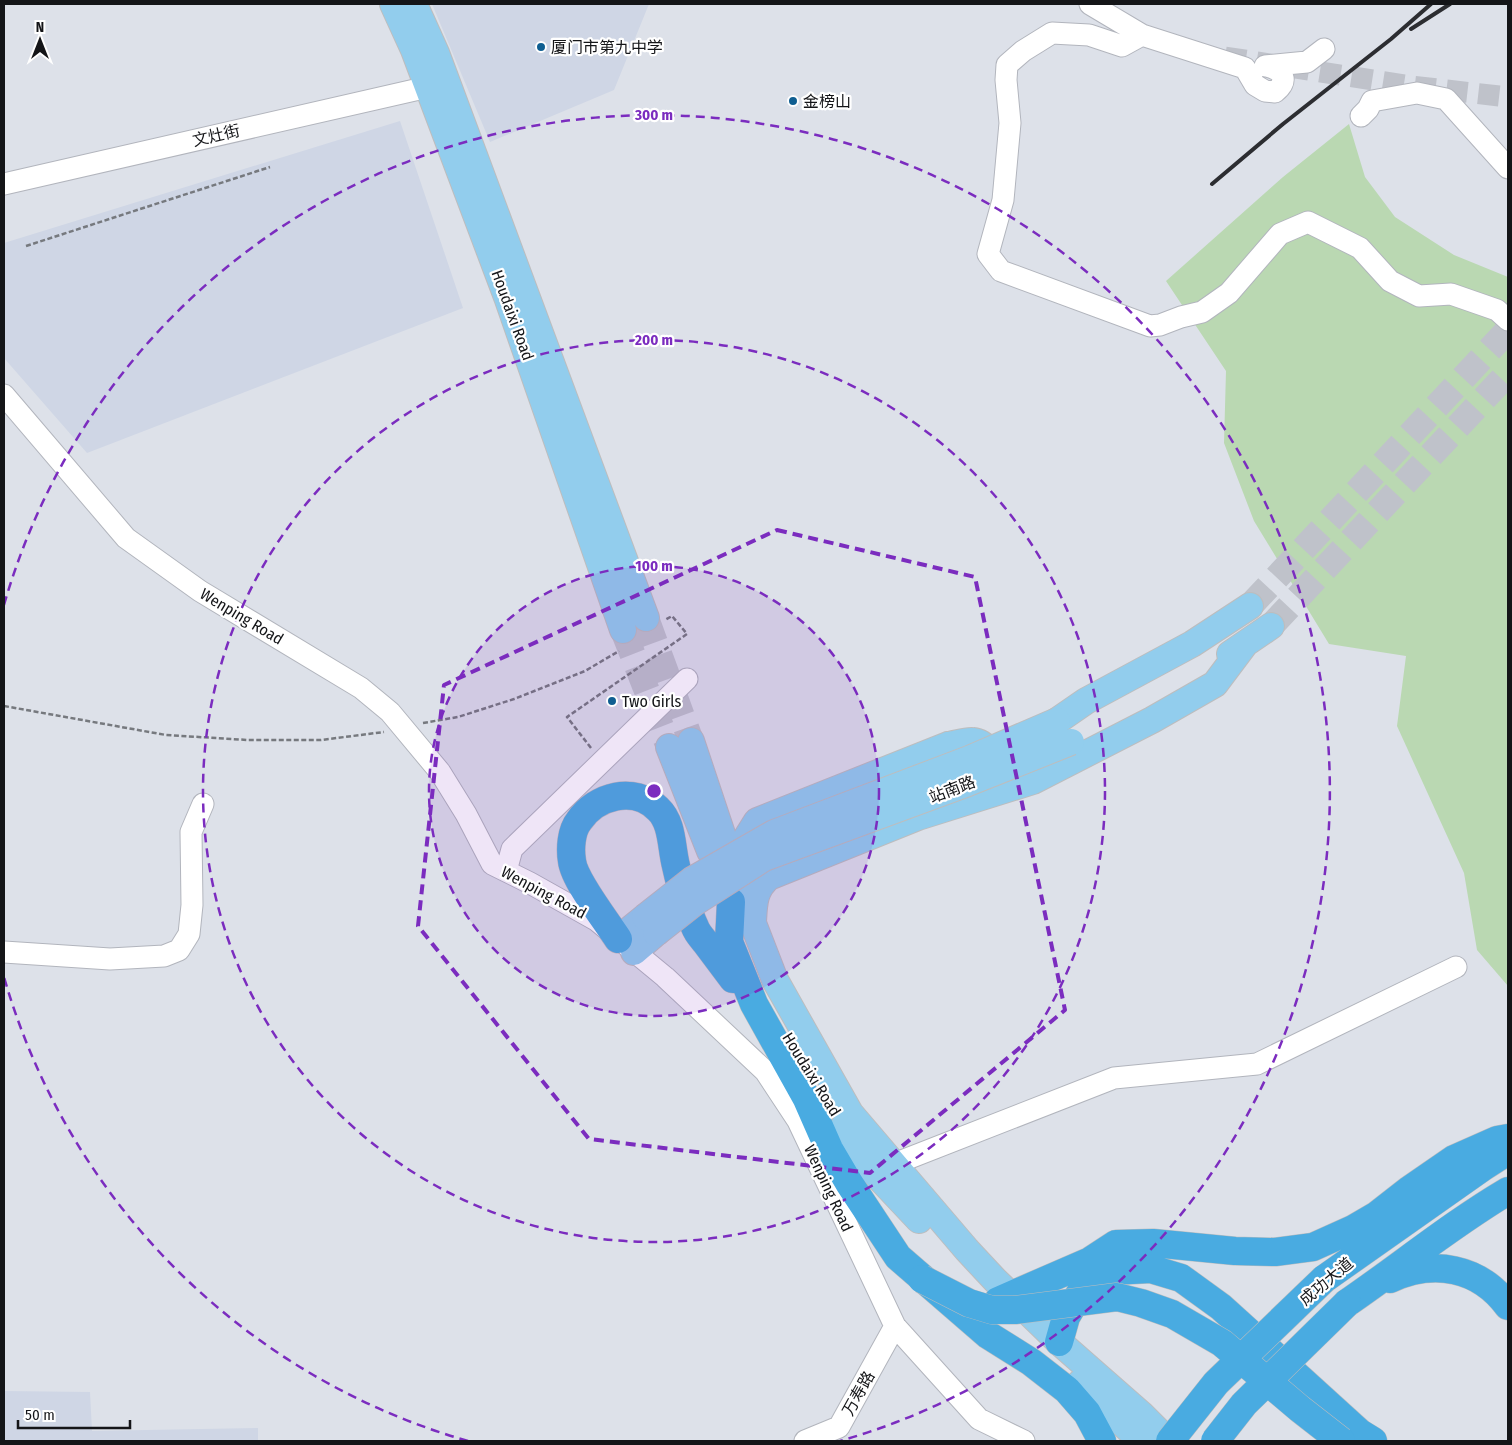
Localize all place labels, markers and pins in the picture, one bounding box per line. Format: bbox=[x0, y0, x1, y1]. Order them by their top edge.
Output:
place label: 厦门市第九中学 bbox=[551, 38, 663, 57]
marker: 厦门市第九中学 bbox=[535, 41, 547, 53]
place label: 金榜山 bbox=[803, 92, 851, 111]
marker: 金榜山 bbox=[787, 95, 799, 107]
place label: Two Girls bbox=[622, 692, 682, 711]
marker: Two Girls bbox=[606, 695, 618, 707]
centre of rings bbox=[645, 782, 663, 800]

